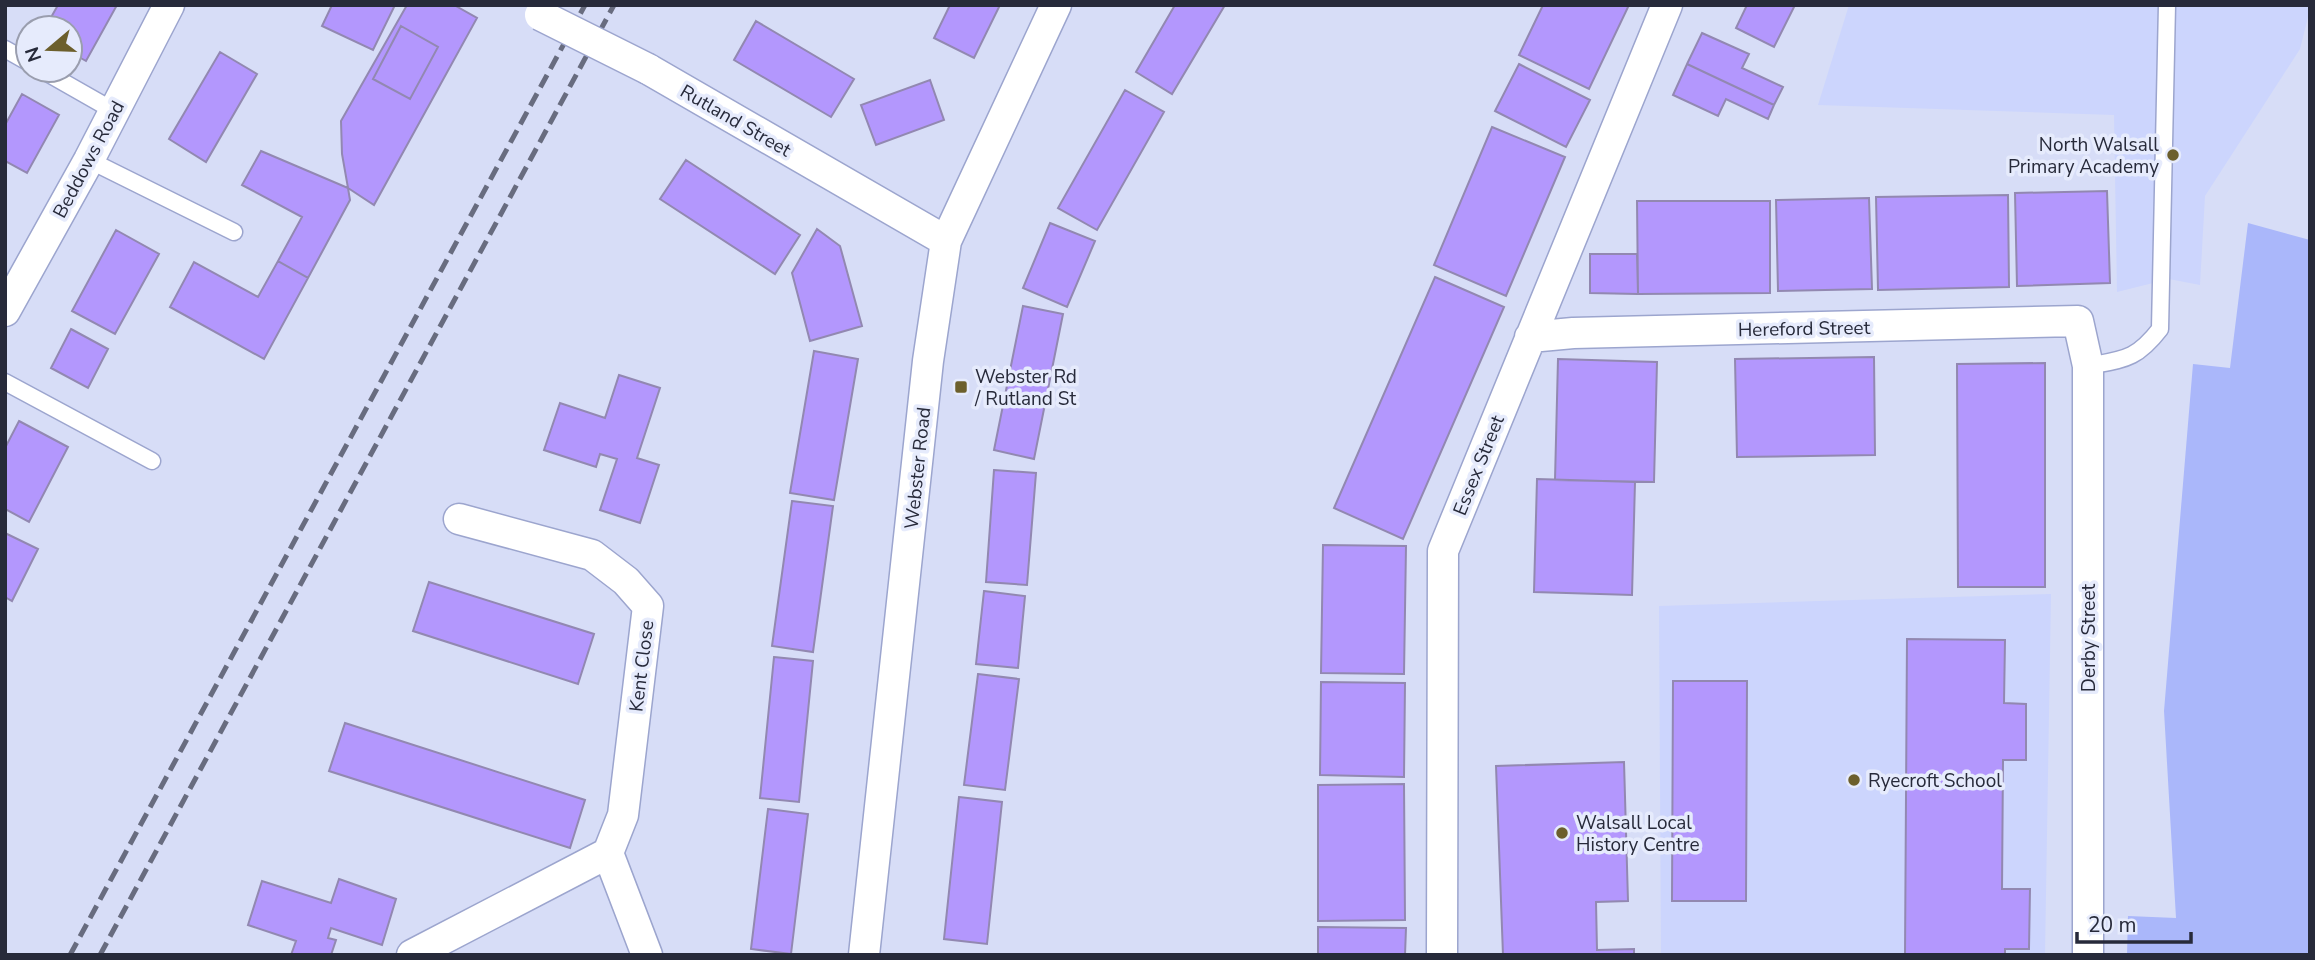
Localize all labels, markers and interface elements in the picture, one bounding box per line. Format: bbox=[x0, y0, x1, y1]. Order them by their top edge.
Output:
north arrow bbox=[14, 14, 84, 84]
text: N bbox=[19, 43, 48, 65]
street label: Rutland Street bbox=[675, 79, 796, 163]
street label: Beddows Road bbox=[47, 96, 131, 223]
place label: North Walsall Primary Academy bbox=[2008, 132, 2159, 180]
marker: North Walsall Primary Academy bbox=[2165, 147, 2181, 163]
street label: Hereford Street bbox=[1738, 315, 1871, 343]
place label: Webster Rd / Rutland St bbox=[974, 364, 1077, 412]
marker: Webster Rd / Rutland St bbox=[953, 379, 969, 395]
street label: Webster Road bbox=[899, 406, 937, 530]
street label: Essex Street bbox=[1447, 411, 1511, 519]
street label: Derby Street bbox=[2076, 583, 2102, 692]
street label: Kent Close bbox=[623, 619, 661, 713]
place label: Ryecroft School bbox=[1868, 768, 2002, 794]
marker: Ryecroft School bbox=[1846, 772, 1862, 788]
place label: Walsall Local History Centre bbox=[1576, 810, 1700, 858]
marker: Walsall Local History Centre bbox=[1554, 825, 1570, 841]
scale bar bbox=[2077, 900, 2191, 944]
text: 20 m bbox=[2088, 911, 2137, 939]

